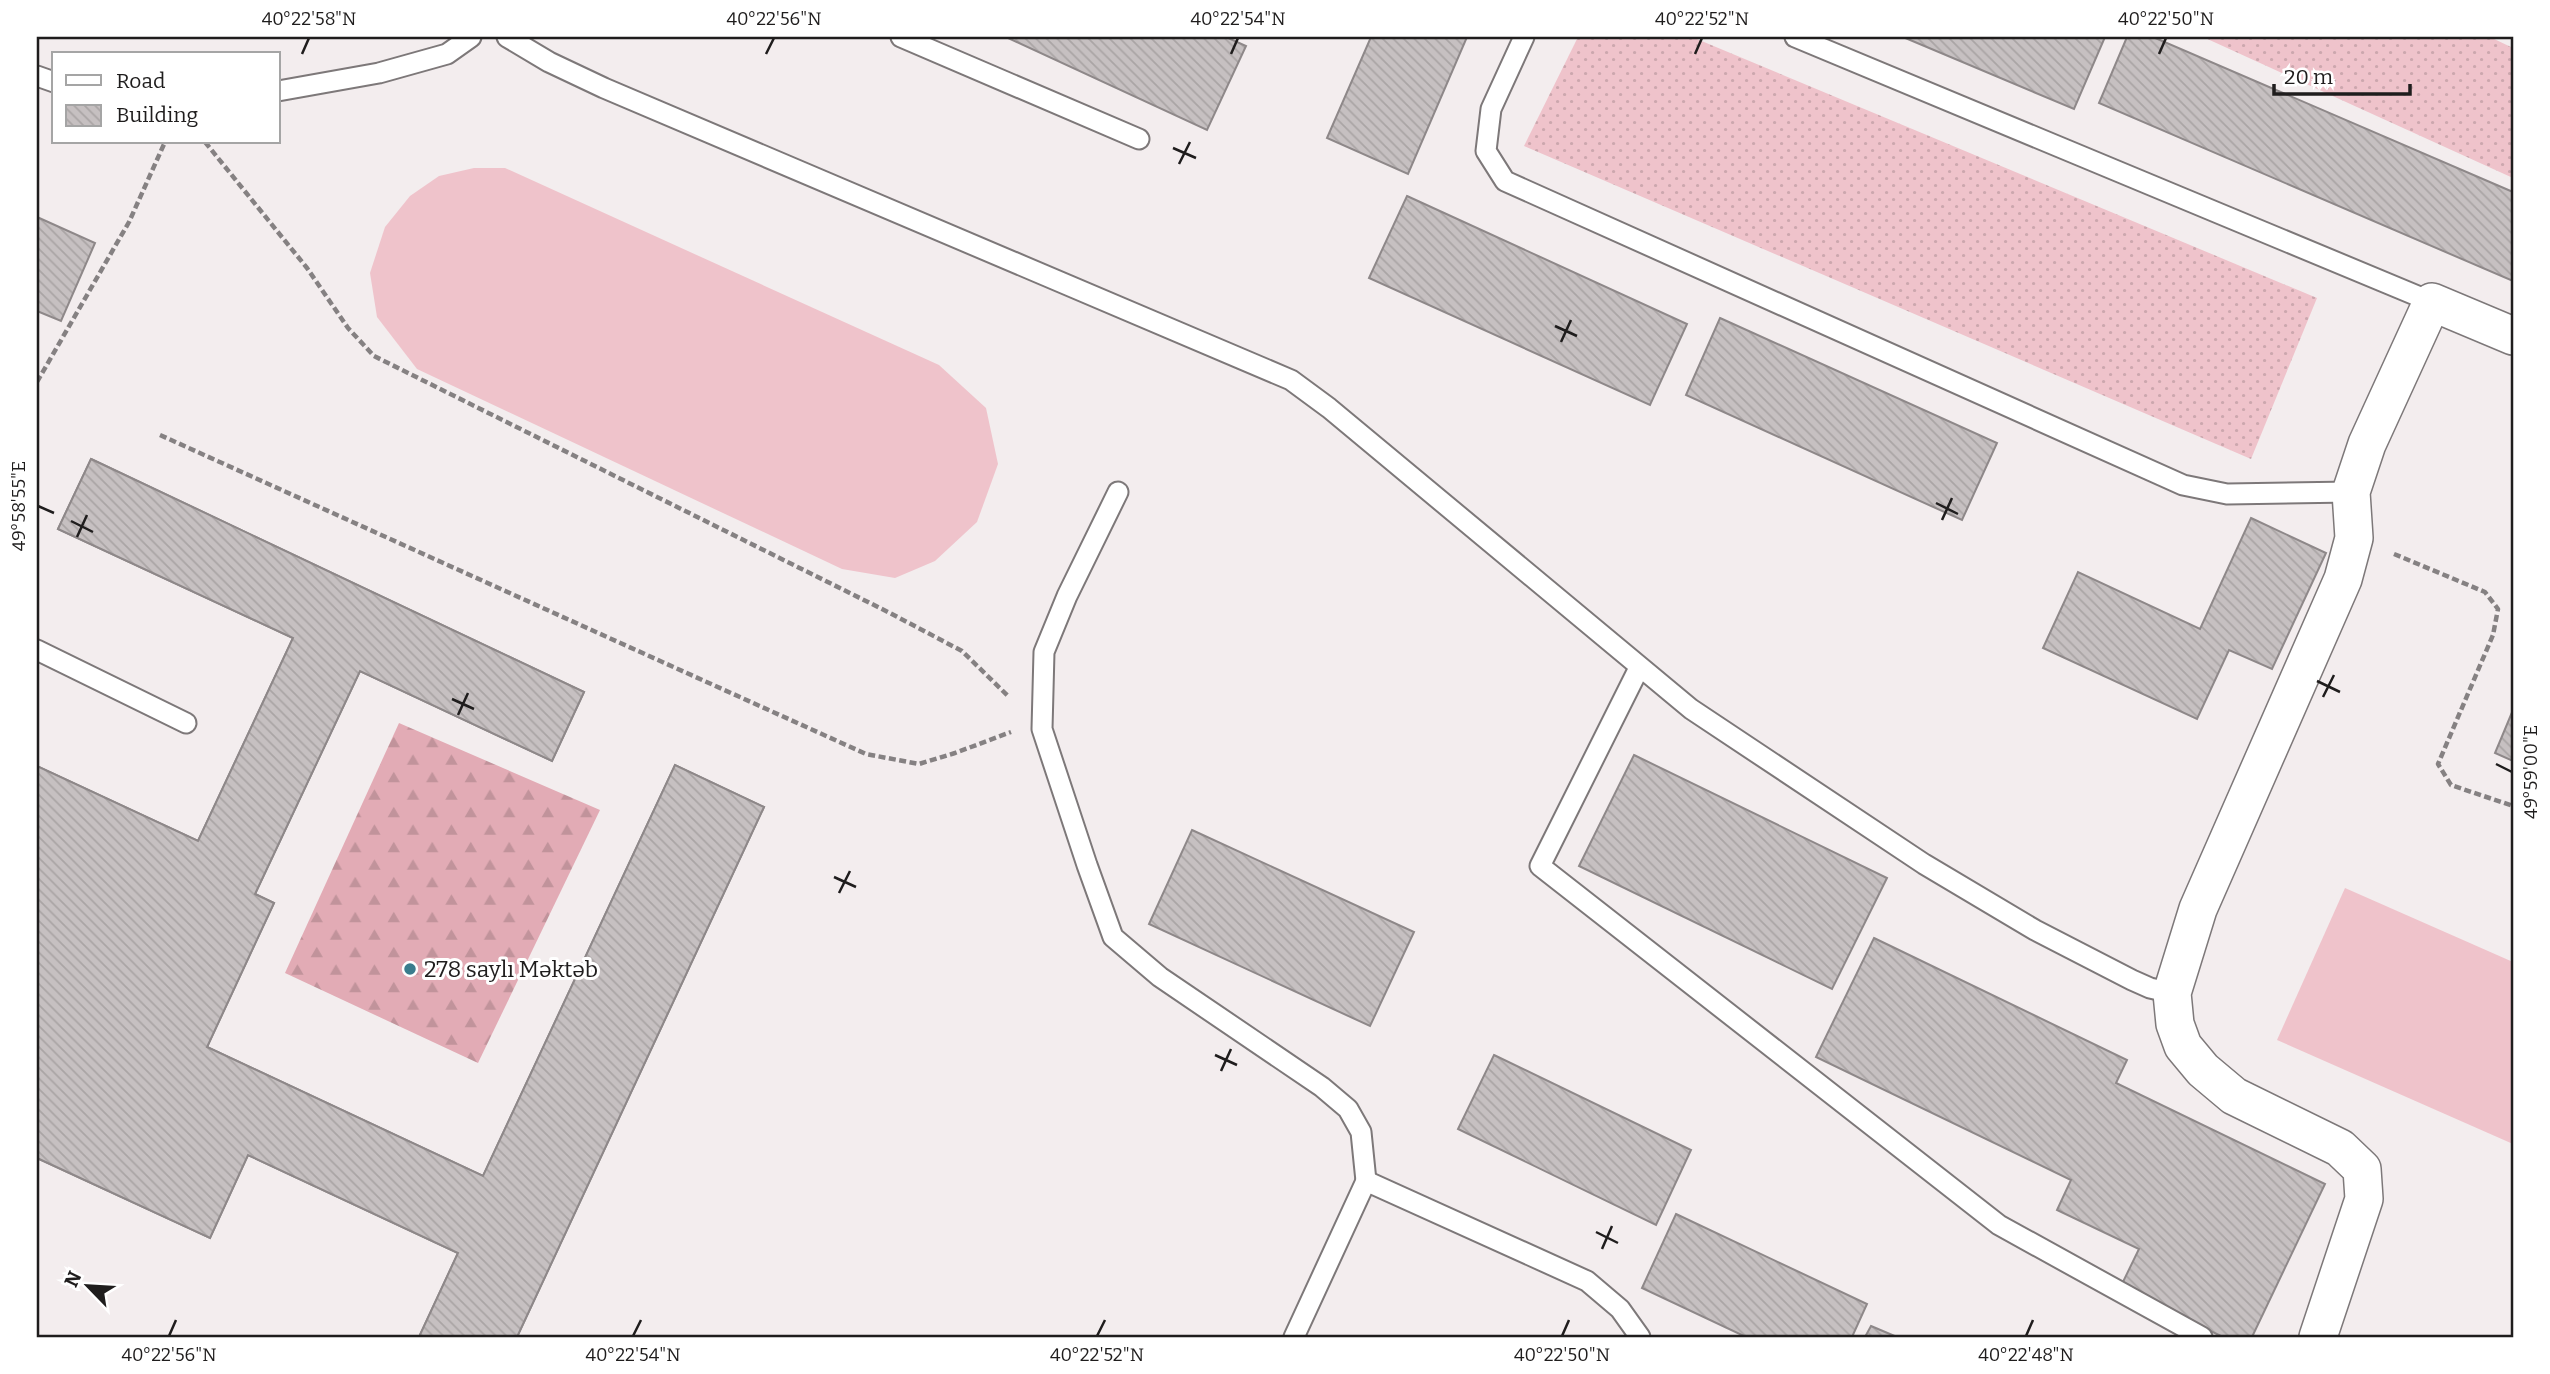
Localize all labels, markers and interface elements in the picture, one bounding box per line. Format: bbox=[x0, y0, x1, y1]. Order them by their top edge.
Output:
text: 40°22'58"N bbox=[262, 8, 356, 30]
text: 40°22'56"N bbox=[727, 8, 821, 30]
text: 40°22'54"N bbox=[1191, 8, 1285, 30]
text: 40°22'52"N bbox=[1655, 8, 1749, 30]
text: 40°22'50"N bbox=[2118, 8, 2214, 30]
legend bbox=[52, 52, 280, 144]
scale bar bbox=[2274, 52, 2410, 96]
text: 20 m bbox=[2284, 64, 2333, 90]
text: Road bbox=[116, 68, 165, 94]
text: Building bbox=[116, 102, 199, 128]
text: 49°58'55"E bbox=[8, 461, 30, 551]
text: 49°59'00"E bbox=[2520, 725, 2542, 819]
place label: 278 saylı Məktəb bbox=[424, 955, 598, 983]
marker: 278 saylı Məktəb bbox=[402, 961, 418, 977]
north arrow bbox=[52, 1252, 122, 1322]
text: N bbox=[60, 1267, 87, 1291]
text: 40°22'56"N bbox=[122, 1344, 216, 1366]
text: 40°22'54"N bbox=[586, 1344, 680, 1366]
text: 40°22'52"N bbox=[1050, 1344, 1144, 1366]
text: 40°22'50"N bbox=[1514, 1344, 1610, 1366]
text: 40°22'48"N bbox=[1978, 1344, 2074, 1366]

